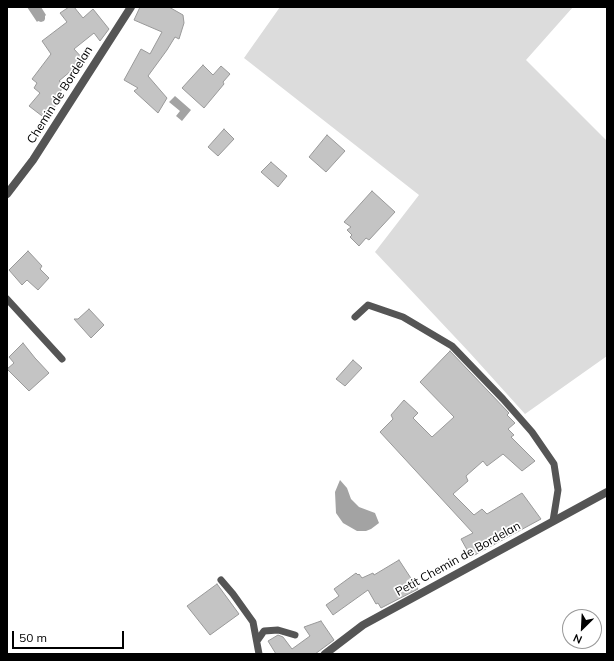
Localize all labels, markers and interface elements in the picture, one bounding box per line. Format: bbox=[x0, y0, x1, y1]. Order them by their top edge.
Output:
street label: Chemin de Bordelan bbox=[24, 44, 96, 146]
street label: Petit Chemin de Bordelan bbox=[393, 519, 523, 599]
north arrow bbox=[562, 609, 602, 649]
scale bar bbox=[14, 623, 126, 649]
text: 50 m bbox=[19, 630, 47, 645]
text: N bbox=[571, 631, 584, 647]

